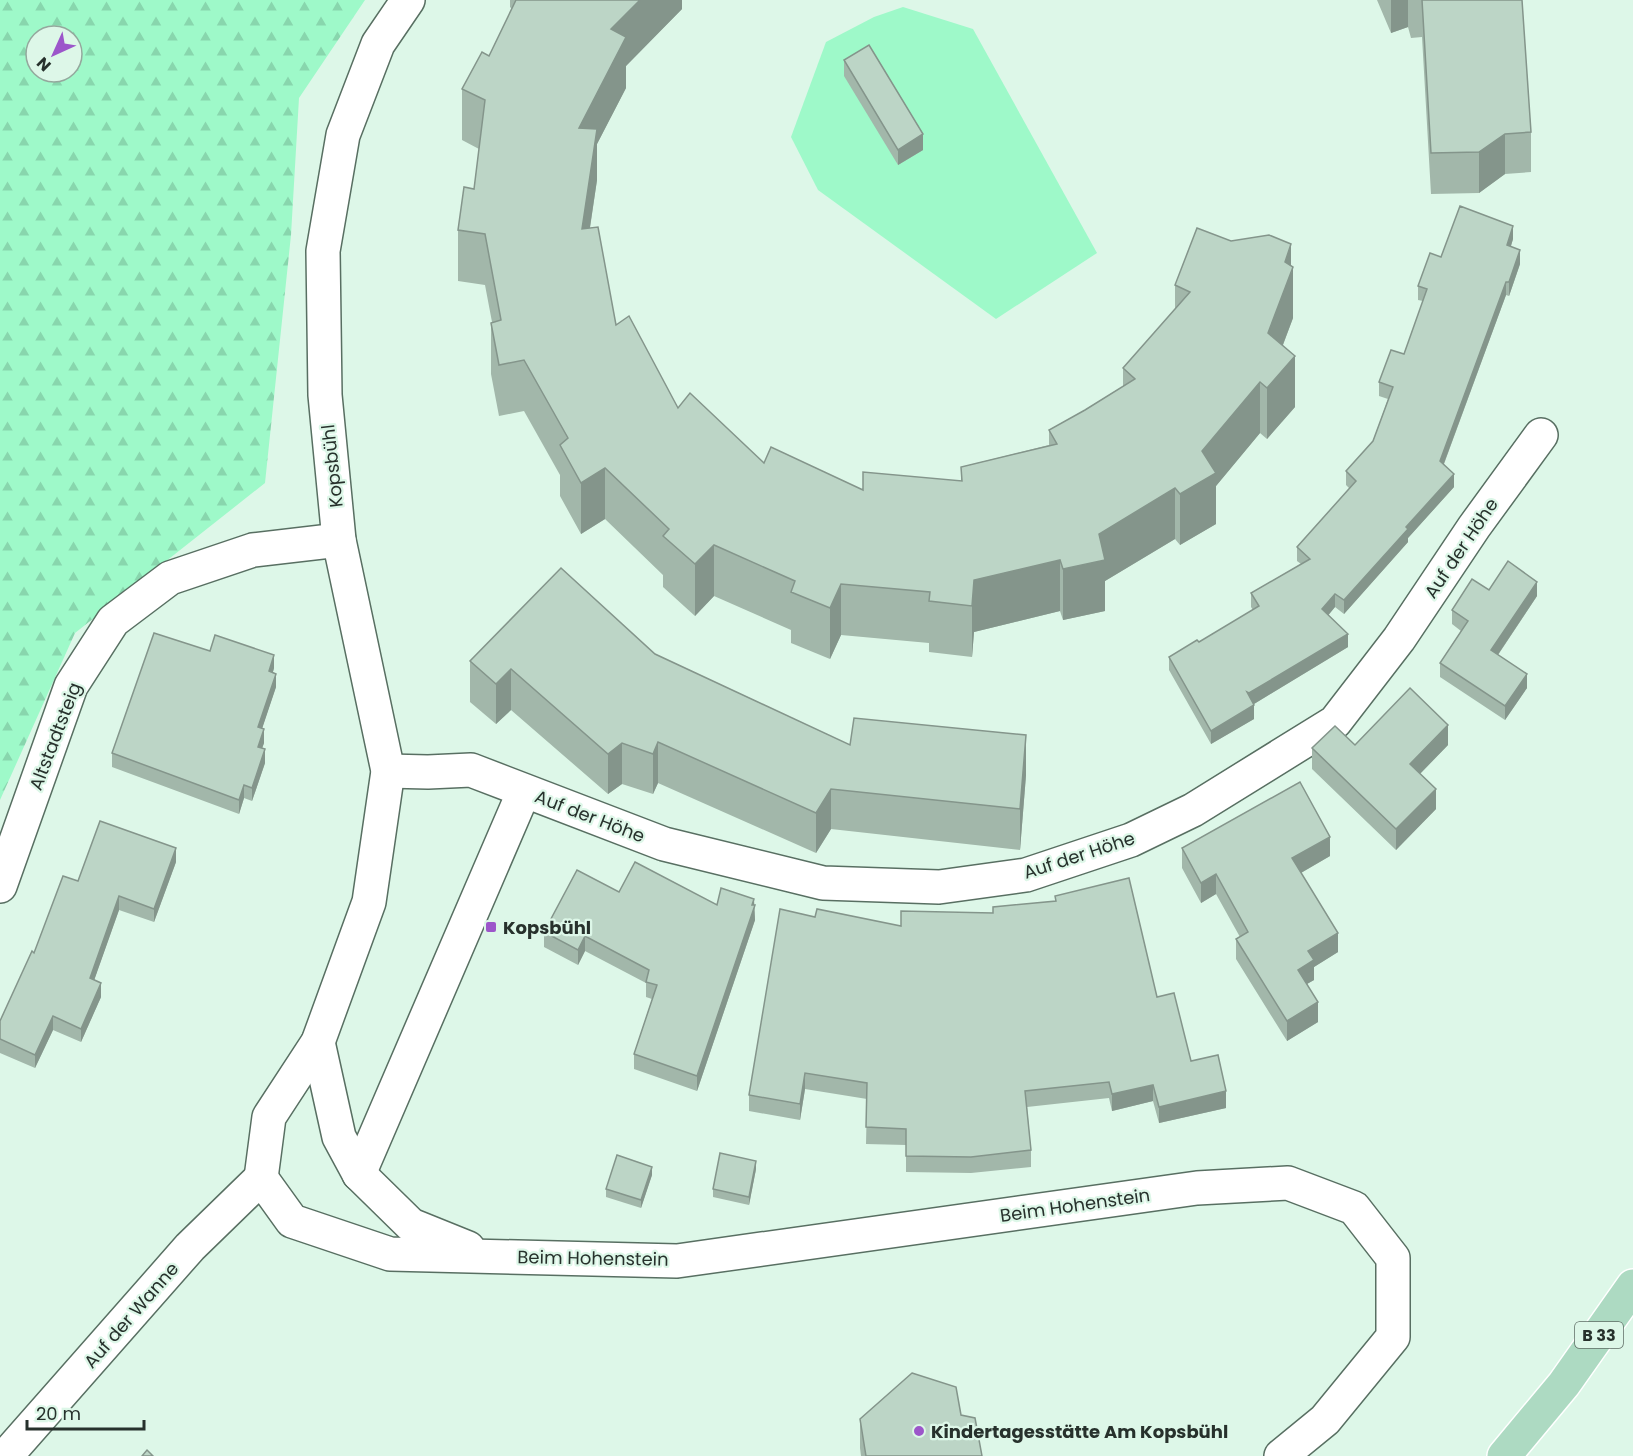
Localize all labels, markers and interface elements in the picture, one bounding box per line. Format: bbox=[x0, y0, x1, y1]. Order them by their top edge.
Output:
north arrow bbox=[24, 24, 84, 84]
text: N bbox=[31, 52, 56, 77]
street label: Kopsbühl bbox=[315, 423, 349, 509]
street label: Auf der Höhe bbox=[1418, 493, 1504, 603]
street label: Altstadtsteig bbox=[23, 678, 87, 794]
street label: Auf der Höhe bbox=[531, 784, 649, 848]
street label: Auf der Höhe bbox=[1020, 825, 1138, 885]
place label: Kopsbühl bbox=[503, 915, 591, 940]
marker: Kopsbühl bbox=[484, 920, 498, 934]
street label: Beim Hohenstein bbox=[998, 1182, 1152, 1228]
street label: Beim Hohenstein bbox=[517, 1244, 669, 1272]
street label: Auf der Wanne bbox=[78, 1257, 184, 1373]
road number: B 33 bbox=[1575, 1322, 1623, 1348]
scale bar bbox=[27, 1393, 144, 1431]
text: 20 m bbox=[36, 1401, 81, 1426]
place label: Kindertagesstätte Am Kopsbühl bbox=[931, 1419, 1228, 1444]
marker: Kindertagesstätte Am Kopsbühl bbox=[912, 1424, 926, 1438]

